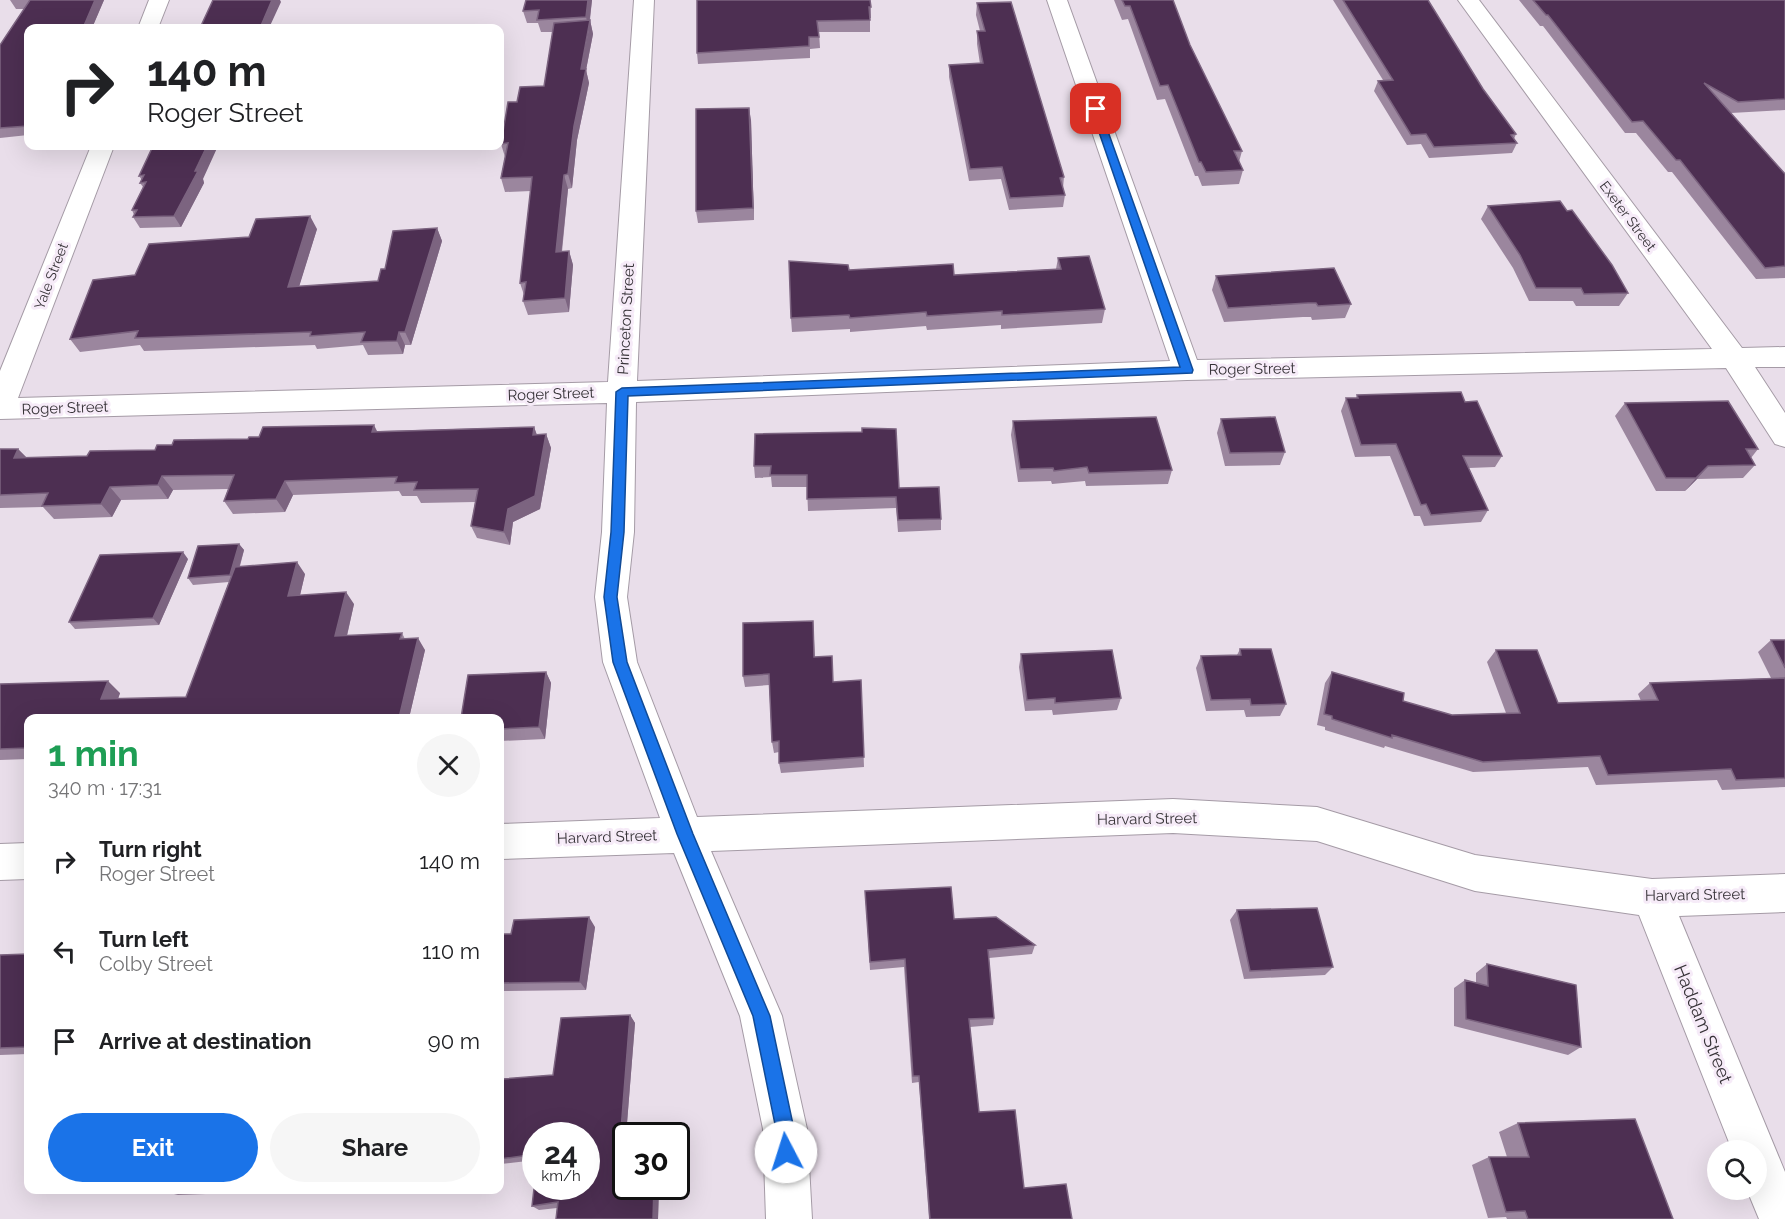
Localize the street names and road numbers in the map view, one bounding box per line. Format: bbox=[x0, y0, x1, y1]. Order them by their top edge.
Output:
street label: Exeter Street bbox=[1597, 178, 1660, 254]
street label: Yale Street bbox=[31, 240, 71, 311]
street label: Princeton Street bbox=[614, 263, 638, 375]
street label: Roger Street bbox=[1208, 359, 1296, 379]
street label: Roger Street bbox=[507, 383, 595, 405]
street label: Roger Street bbox=[21, 397, 109, 419]
street label: Harvard Street bbox=[1097, 809, 1197, 829]
street label: Harvard Street bbox=[557, 826, 657, 848]
street label: Harvard Street bbox=[1645, 885, 1745, 905]
street label: Haddam Street bbox=[1670, 961, 1737, 1086]

